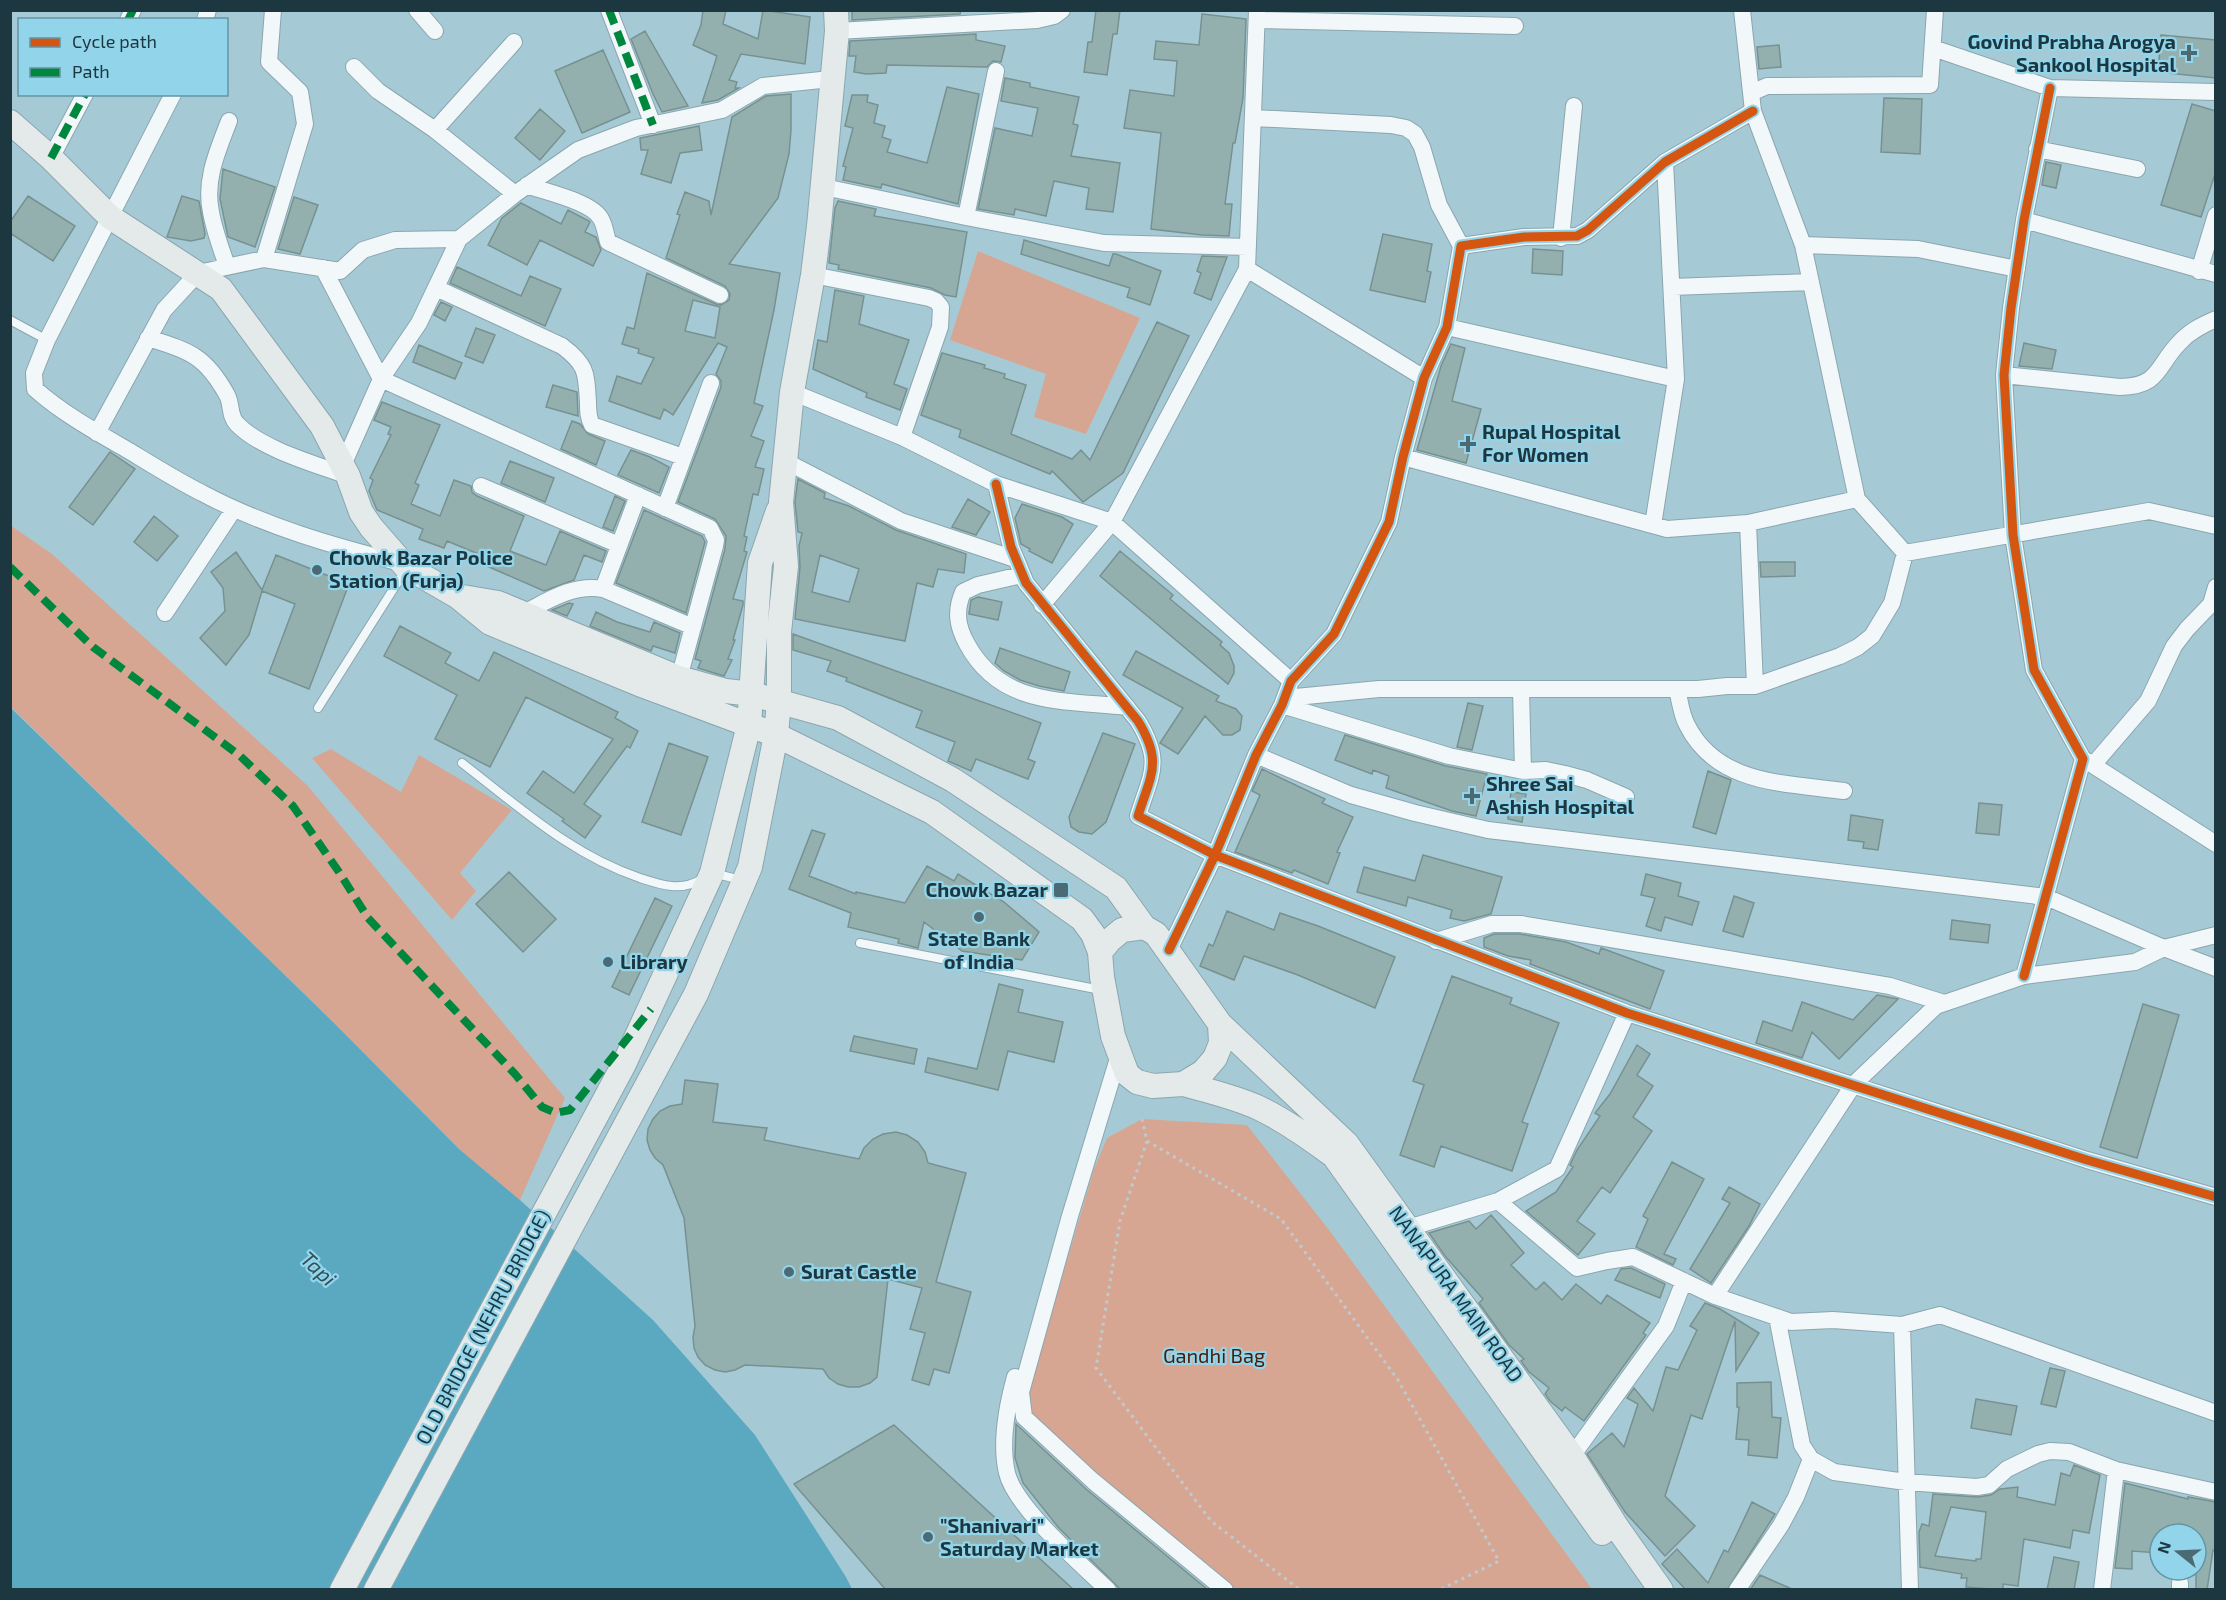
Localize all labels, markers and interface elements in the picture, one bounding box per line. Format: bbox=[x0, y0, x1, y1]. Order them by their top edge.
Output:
legend bbox=[18, 18, 228, 96]
place label: Govind Prabha Arogya Sankool Hospital bbox=[1967, 29, 2176, 76]
text: Cycle path bbox=[72, 30, 157, 52]
marker: Govind Prabha Arogya Sankool Hospital bbox=[2180, 44, 2198, 62]
text: Path bbox=[72, 60, 110, 82]
place label: Rupal Hospital For Women bbox=[1482, 419, 1621, 466]
marker: Rupal Hospital For Women bbox=[1459, 435, 1477, 453]
place label: Chowk Bazar Police Station (Furja) bbox=[329, 545, 513, 592]
marker: Chowk Bazar Police Station (Furja) bbox=[310, 563, 324, 577]
place label: Shree Sai Ashish Hospital bbox=[1486, 771, 1635, 818]
marker: Shree Sai Ashish Hospital bbox=[1463, 787, 1481, 805]
place label: Chowk Bazar bbox=[925, 877, 1048, 901]
marker: Chowk Bazar bbox=[1052, 881, 1070, 899]
marker: State Bank of India bbox=[972, 910, 986, 924]
place label: State Bank of India bbox=[928, 926, 1031, 973]
place label: Library bbox=[620, 949, 689, 974]
marker: Library bbox=[601, 955, 615, 969]
street label: NANAPURA MAIN ROAD bbox=[1385, 1201, 1529, 1386]
street label: OLD BRIDGE (NEHRU BRIDGE) bbox=[410, 1205, 554, 1448]
water label: Tapi bbox=[296, 1245, 342, 1290]
place label: Surat Castle bbox=[801, 1259, 917, 1283]
marker: Surat Castle bbox=[782, 1265, 796, 1279]
park label: Gandhi Bag bbox=[1163, 1343, 1265, 1367]
place label: "Shanivari" Saturday Market bbox=[940, 1513, 1099, 1561]
north arrow bbox=[2148, 1522, 2208, 1582]
marker: "Shanivari" Saturday Market bbox=[921, 1530, 935, 1544]
text: N bbox=[2152, 1539, 2174, 1556]

